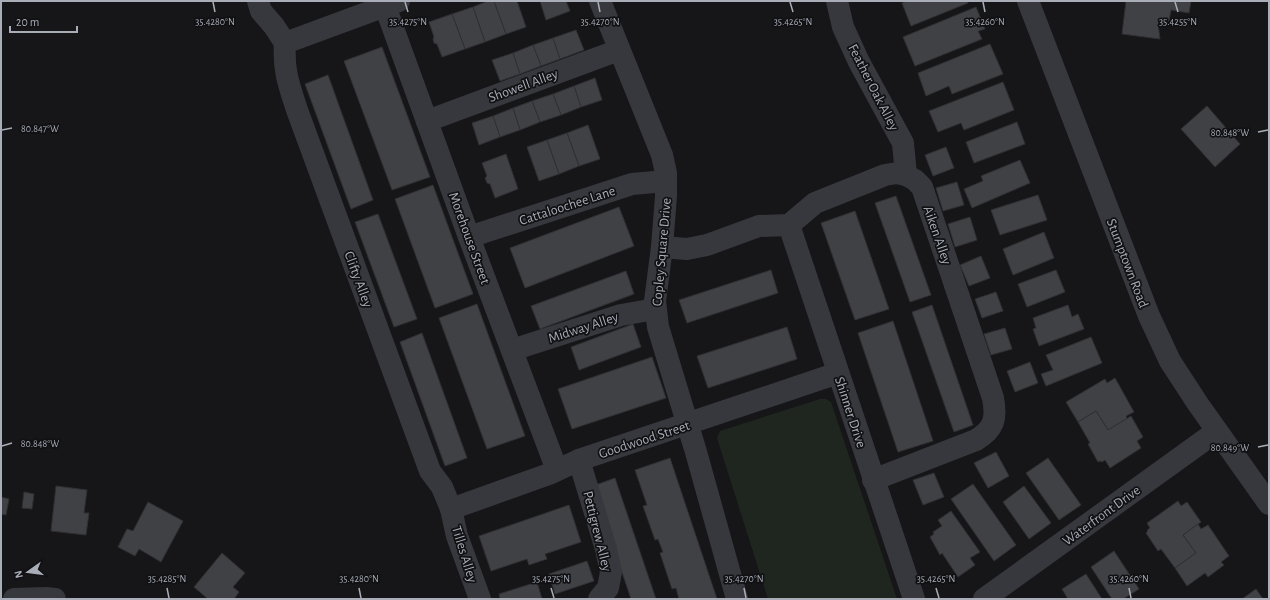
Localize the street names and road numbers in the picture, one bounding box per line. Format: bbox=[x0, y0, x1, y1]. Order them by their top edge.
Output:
street label: Feather Oak Alley bbox=[845, 42, 901, 133]
street label: Showell Alley bbox=[487, 67, 560, 105]
street label: Cattaloochee Lane bbox=[518, 184, 617, 228]
street label: Morehouse Street bbox=[446, 191, 492, 287]
street label: Copley Square Drive bbox=[650, 197, 674, 307]
street label: Aiken Alley bbox=[920, 204, 954, 266]
street label: Stumptown Road bbox=[1104, 217, 1150, 310]
street label: Clifty Alley bbox=[341, 249, 375, 309]
street label: Midway Alley bbox=[546, 310, 620, 346]
street label: Shinner Drive bbox=[832, 375, 868, 450]
street label: Goodwood Street bbox=[597, 419, 692, 461]
street label: Waterfront Drive bbox=[1060, 483, 1143, 549]
street label: Pettigrew Alley bbox=[580, 490, 614, 573]
street label: Tilles Alley bbox=[449, 524, 479, 584]

